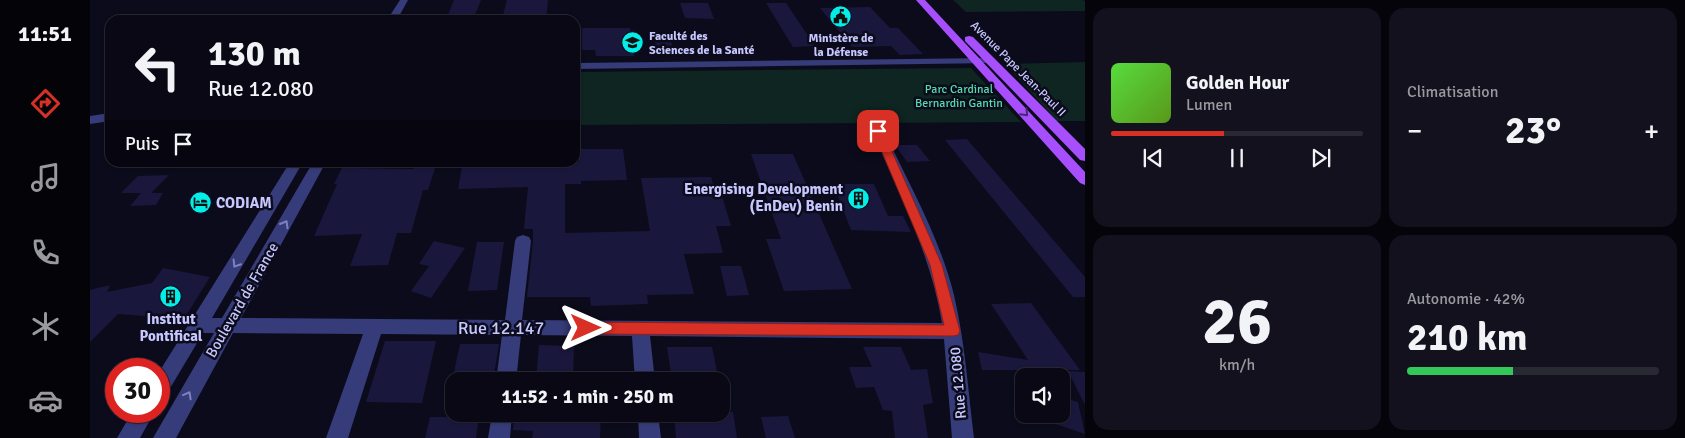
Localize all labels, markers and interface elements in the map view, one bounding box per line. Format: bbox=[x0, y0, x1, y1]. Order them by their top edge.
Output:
public building icon: Ministère de la Défense bbox=[829, 5, 853, 29]
street label: Avenue Pape Jean-Paul II bbox=[967, 18, 1069, 120]
text: 11:51 bbox=[18, 20, 72, 47]
place label: Faculté des Sciences de la Santé bbox=[649, 29, 755, 58]
school or university icon: Faculté des Sciences de la Santé bbox=[621, 31, 645, 55]
place label: Ministère de la Défense bbox=[808, 31, 874, 60]
text: 130 m bbox=[208, 32, 301, 75]
icon: left bbox=[125, 35, 190, 100]
text: Golden Hour bbox=[1186, 71, 1289, 95]
text: Rue 12.080 bbox=[208, 75, 314, 102]
park label: Parc Cardinal Bernardin Gantin bbox=[915, 82, 1003, 111]
text: Climatisation bbox=[1407, 82, 1498, 102]
icon: directions bbox=[28, 86, 63, 121]
text: Lumen bbox=[1186, 95, 1232, 115]
one-way arrow bbox=[1019, 107, 1028, 116]
text: 23° bbox=[1505, 107, 1561, 154]
pin bbox=[857, 110, 899, 152]
text: − bbox=[1407, 114, 1422, 148]
text: + bbox=[1644, 114, 1659, 148]
icon: arrive bbox=[864, 117, 892, 145]
icon: arrive bbox=[169, 130, 197, 158]
text: Puis bbox=[125, 132, 159, 156]
icon: previous bbox=[1139, 144, 1167, 172]
icon: pause bbox=[1223, 144, 1251, 172]
icon: next bbox=[1307, 144, 1335, 172]
icon: music bbox=[28, 160, 63, 195]
place label: Energising Development (EnDev) Benin bbox=[684, 180, 843, 215]
building icon: Energising Development (EnDev) Benin bbox=[847, 186, 871, 210]
hotel icon: CODIAM bbox=[188, 191, 212, 215]
place label: CODIAM bbox=[216, 194, 272, 212]
one-way arrow bbox=[279, 220, 289, 229]
icon: phone bbox=[28, 235, 63, 270]
street label: Boulevard de France bbox=[202, 239, 282, 361]
one-way arrow bbox=[232, 259, 242, 268]
text: 26 bbox=[1202, 282, 1272, 362]
building icon: Institut Pontifical bbox=[159, 284, 183, 308]
text: Autonomie · 42% bbox=[1407, 289, 1525, 309]
position arrow bbox=[559, 301, 611, 353]
icon: climate bbox=[28, 309, 63, 344]
place label: Institut Pontifical bbox=[139, 310, 203, 345]
text: 210 km bbox=[1407, 314, 1528, 361]
street label: Rue 12.147 bbox=[458, 317, 544, 339]
street label: Rue 12.080 bbox=[946, 346, 970, 420]
text: km/h bbox=[1219, 355, 1255, 375]
speed limit sign: 30 bbox=[105, 358, 170, 423]
map controls bbox=[1015, 368, 1070, 423]
button: sound bbox=[1015, 368, 1070, 423]
icon: car bbox=[28, 383, 63, 418]
text: 11:52 · 1 min · 250 m bbox=[501, 385, 674, 409]
one-way arrow bbox=[182, 392, 192, 401]

